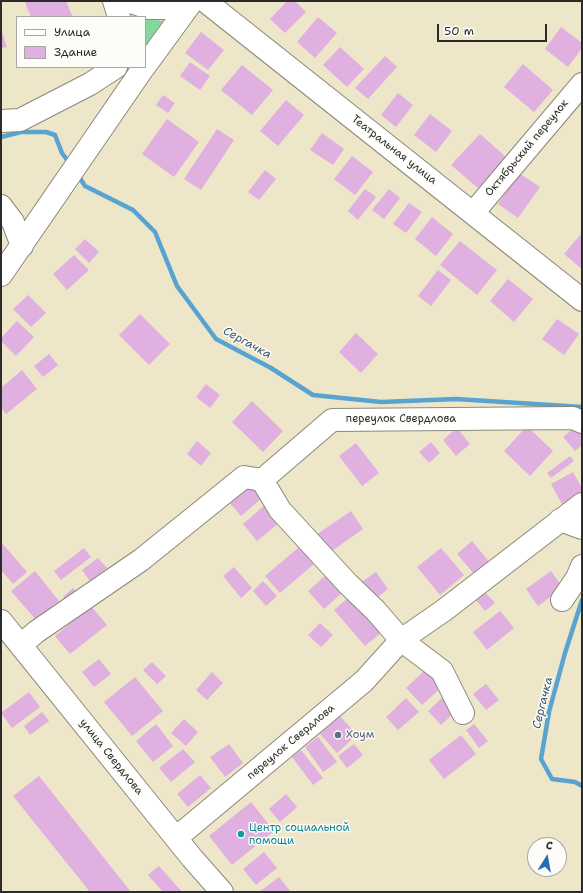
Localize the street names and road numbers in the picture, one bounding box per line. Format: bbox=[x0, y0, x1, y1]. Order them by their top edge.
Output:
street label: Октябрьский переулок bbox=[483, 97, 571, 199]
street label: Театральная улица bbox=[349, 113, 439, 187]
street label: переулок Свердлова bbox=[346, 412, 456, 426]
street label: переулок Свердлова bbox=[245, 701, 337, 783]
street label: улица Свердлова bbox=[76, 716, 146, 798]

